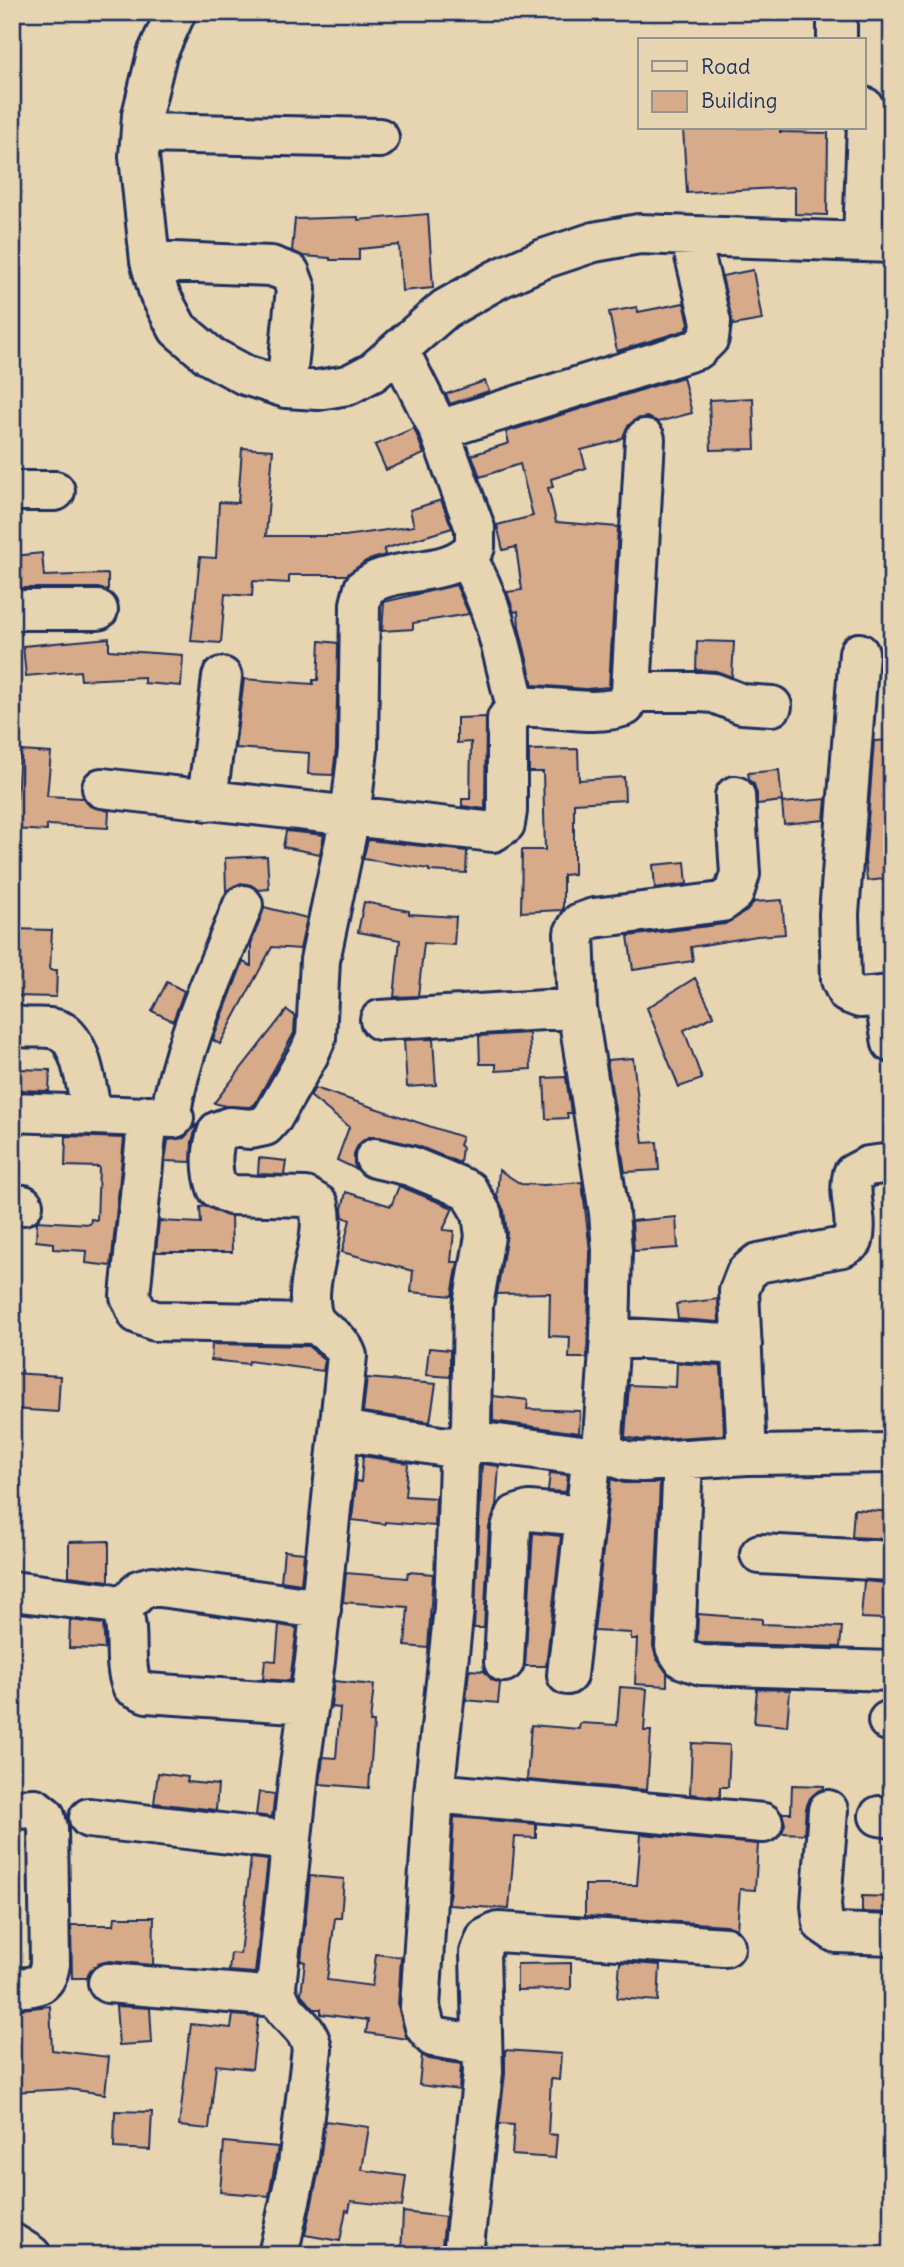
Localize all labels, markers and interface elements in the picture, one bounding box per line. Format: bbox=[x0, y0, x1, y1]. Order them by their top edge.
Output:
legend bbox=[638, 38, 866, 130]
text: Road bbox=[701, 53, 750, 80]
text: Building bbox=[701, 87, 777, 114]

